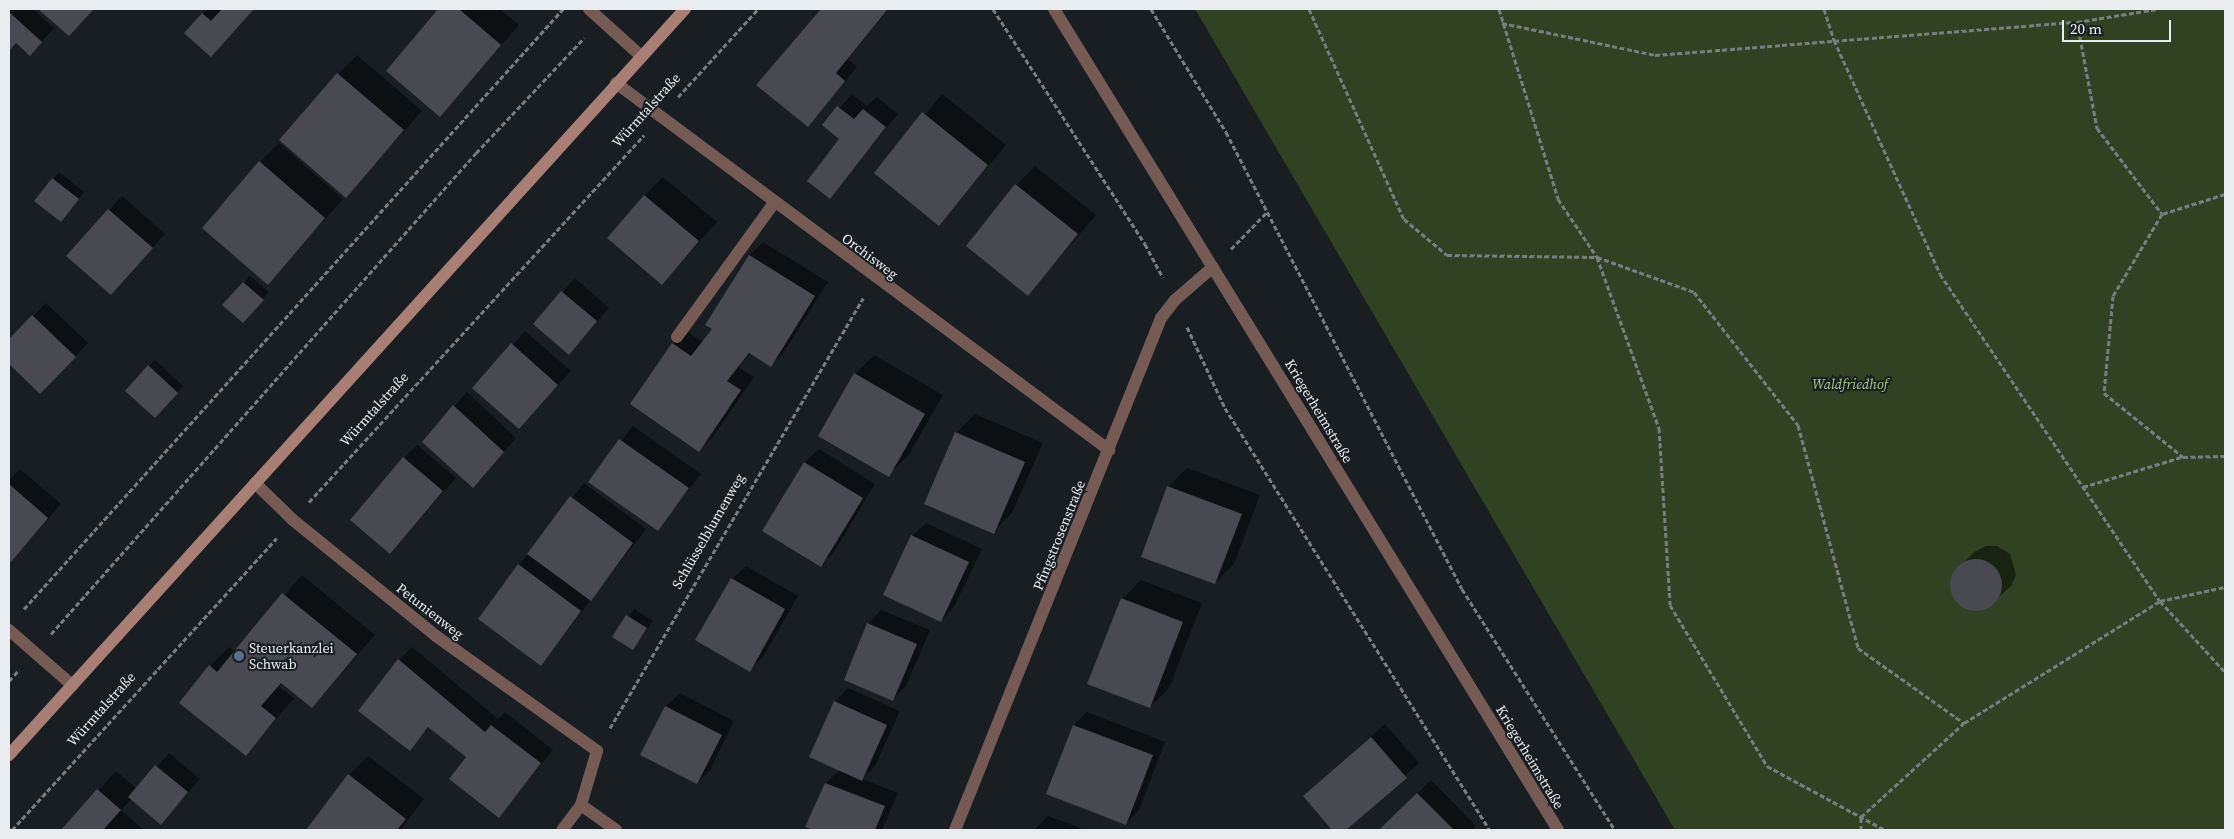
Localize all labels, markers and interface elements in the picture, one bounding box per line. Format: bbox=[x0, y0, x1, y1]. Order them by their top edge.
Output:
scale bar bbox=[2064, 10, 2173, 42]
text: 20 m bbox=[2070, 18, 2102, 39]
street label: Würmtalstraße bbox=[608, 69, 684, 151]
street label: Orchisweg bbox=[839, 229, 901, 283]
street label: Kriegerheimstraße bbox=[1281, 356, 1357, 466]
street label: Würmtalstraße bbox=[336, 368, 412, 450]
park label: Waldfriedhof bbox=[1812, 376, 1888, 392]
street label: Schlüsselblumenweg bbox=[668, 470, 748, 592]
street label: Pfingstrosenstraße bbox=[1029, 478, 1089, 592]
street label: Petunienweg bbox=[393, 580, 467, 642]
place label: Steuerkanzlei Schwab bbox=[249, 640, 334, 672]
marker: Steuerkanzlei Schwab bbox=[233, 650, 245, 662]
street label: Würmtalstraße bbox=[63, 668, 139, 750]
street label: Kriegerheimstraße bbox=[1492, 702, 1568, 812]

